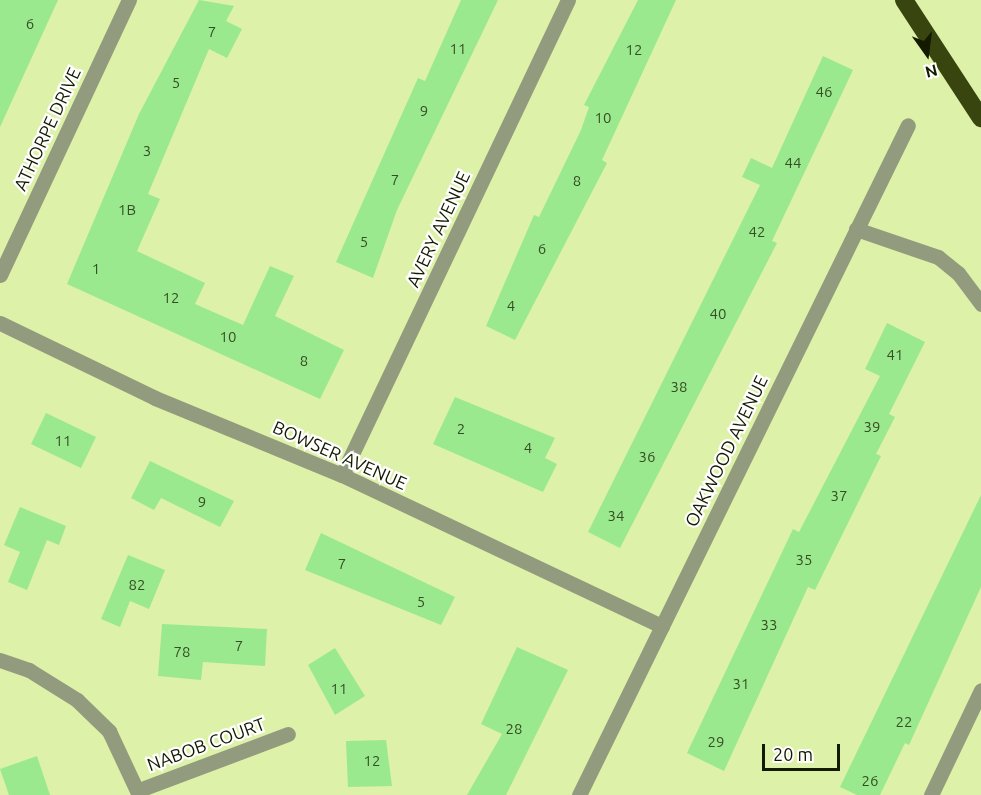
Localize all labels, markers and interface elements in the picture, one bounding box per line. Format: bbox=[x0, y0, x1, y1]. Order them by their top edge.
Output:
house number: 6 bbox=[26, 15, 34, 33]
house number: 7 bbox=[208, 23, 216, 41]
north arrow bbox=[897, 24, 957, 84]
house number: 11 bbox=[450, 40, 466, 58]
house number: 12 bbox=[626, 41, 642, 59]
text: N bbox=[923, 61, 939, 82]
street label: ATHORPE DRIVE bbox=[9, 64, 85, 194]
house number: 5 bbox=[172, 74, 180, 92]
house number: 46 bbox=[816, 83, 832, 101]
house number: 9 bbox=[420, 102, 428, 120]
house number: 10 bbox=[595, 109, 611, 127]
house number: 3 bbox=[143, 142, 151, 160]
house number: 44 bbox=[785, 154, 801, 172]
street label: AVERY AVENUE bbox=[402, 168, 474, 290]
house number: 7 bbox=[391, 171, 399, 189]
house number: 8 bbox=[573, 172, 581, 190]
house number: 1B bbox=[118, 201, 136, 219]
house number: 42 bbox=[749, 223, 765, 241]
house number: 5 bbox=[360, 233, 368, 251]
house number: 6 bbox=[538, 240, 546, 258]
house number: 1 bbox=[92, 260, 100, 278]
house number: 12 bbox=[163, 289, 179, 307]
house number: 4 bbox=[507, 297, 515, 315]
house number: 40 bbox=[710, 305, 726, 323]
house number: 10 bbox=[220, 328, 236, 346]
house number: 41 bbox=[887, 346, 903, 364]
house number: 8 bbox=[300, 352, 308, 370]
street label: OAKWOOD AVENUE bbox=[680, 372, 772, 530]
house number: 38 bbox=[671, 378, 687, 396]
street label: BOWSER AVENUE bbox=[270, 416, 410, 494]
house number: 39 bbox=[864, 418, 880, 436]
house number: 2 bbox=[457, 420, 465, 438]
house number: 11 bbox=[55, 432, 71, 450]
house number: 4 bbox=[524, 439, 532, 457]
house number: 36 bbox=[639, 448, 655, 466]
house number: 37 bbox=[831, 487, 847, 505]
house number: 9 bbox=[198, 493, 206, 511]
house number: 34 bbox=[608, 507, 624, 525]
house number: 35 bbox=[796, 551, 812, 569]
house number: 7 bbox=[338, 555, 346, 573]
house number: 82 bbox=[129, 576, 145, 594]
house number: 5 bbox=[417, 593, 425, 611]
house number: 33 bbox=[761, 616, 777, 634]
house number: 7 bbox=[235, 637, 243, 655]
house number: 78 bbox=[174, 643, 190, 661]
house number: 31 bbox=[733, 675, 749, 693]
house number: 11 bbox=[331, 680, 347, 698]
street label: NABOB COURT bbox=[144, 713, 268, 775]
house number: 22 bbox=[896, 713, 912, 731]
house number: 28 bbox=[506, 720, 522, 738]
scale bar bbox=[765, 732, 843, 770]
house number: 29 bbox=[708, 733, 724, 751]
text: 20 m bbox=[773, 744, 813, 764]
house number: 12 bbox=[364, 752, 380, 770]
house number: 26 bbox=[862, 772, 878, 790]

